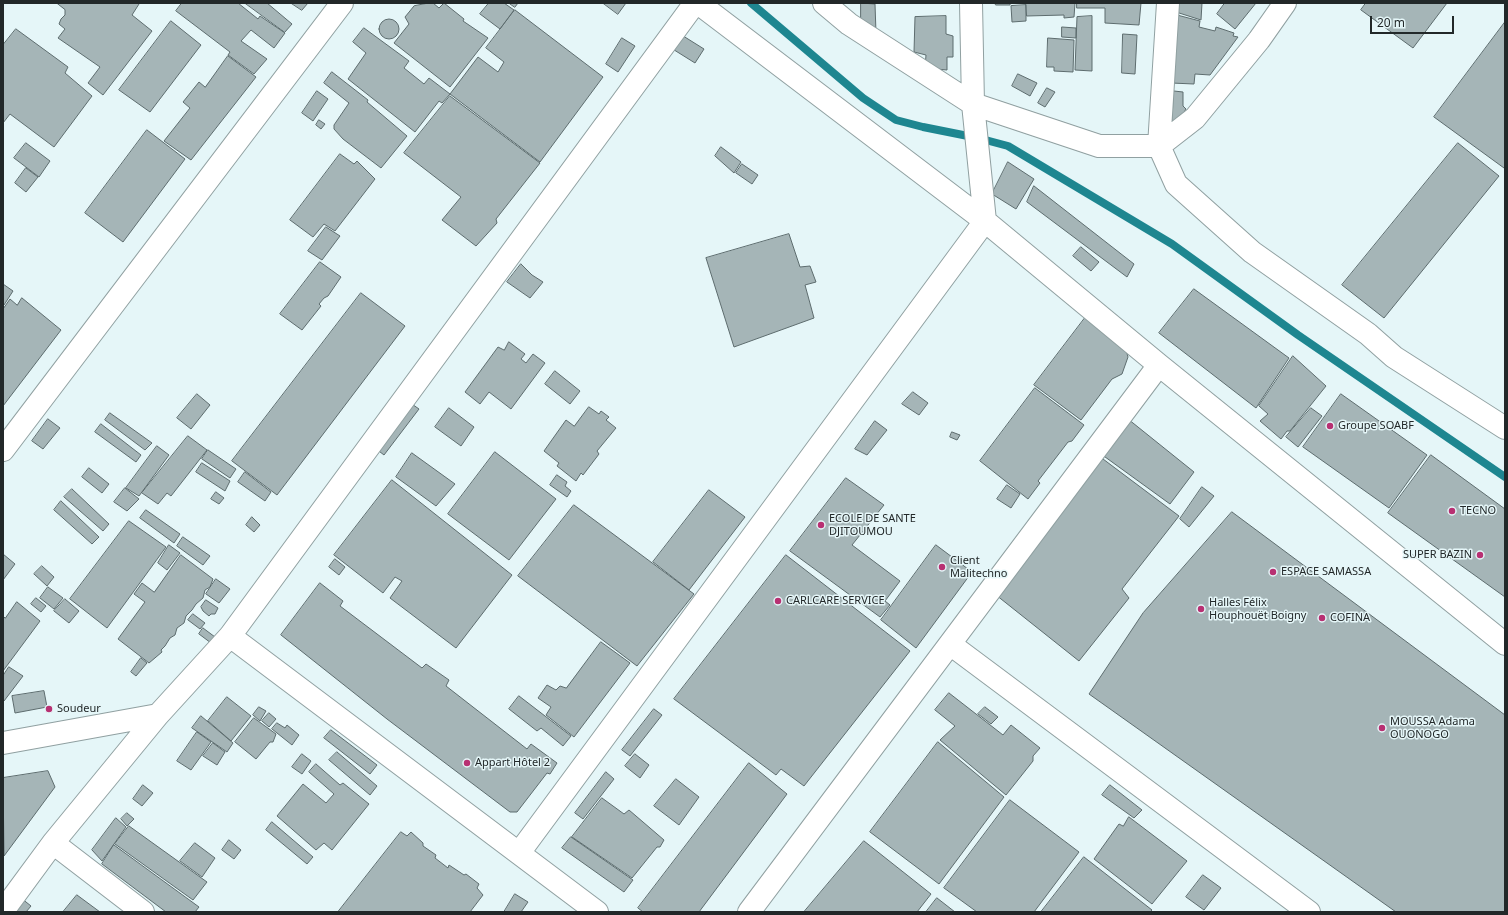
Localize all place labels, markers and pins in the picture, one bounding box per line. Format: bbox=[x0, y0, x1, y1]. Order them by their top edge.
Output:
place label: Groupe SOABF bbox=[1338, 419, 1414, 433]
marker: Groupe SOABF bbox=[1325, 421, 1335, 431]
place label: TECNO bbox=[1460, 504, 1496, 518]
marker: TECNO bbox=[1447, 506, 1457, 516]
place label: ECOLE DE SANTE DJITOUMOU bbox=[829, 512, 916, 538]
marker: ECOLE DE SANTE DJITOUMOU bbox=[816, 520, 826, 530]
place label: SUPER BAZIN bbox=[1403, 548, 1472, 562]
marker: SUPER BAZIN bbox=[1475, 550, 1485, 560]
place label: Client Malitechno bbox=[950, 554, 1008, 580]
marker: Client Malitechno bbox=[937, 562, 947, 572]
place label: ESPACE SAMASSA bbox=[1281, 565, 1371, 579]
marker: ESPACE SAMASSA bbox=[1268, 567, 1278, 577]
place label: CARLCARE SERVICE bbox=[786, 594, 885, 608]
marker: CARLCARE SERVICE bbox=[773, 596, 783, 606]
place label: Halles Félix Houphouët Boigny bbox=[1209, 596, 1306, 622]
marker: Halles Félix Houphouët Boigny bbox=[1196, 604, 1206, 614]
place label: COFINA bbox=[1330, 611, 1370, 625]
marker: COFINA bbox=[1317, 613, 1327, 623]
place label: Soudeur bbox=[57, 702, 101, 716]
marker: Soudeur bbox=[44, 704, 54, 714]
place label: MOUSSA Adama OUONOGO bbox=[1390, 715, 1475, 741]
marker: MOUSSA Adama OUONOGO bbox=[1377, 723, 1387, 733]
place label: Appart Hôtel 2 bbox=[475, 756, 550, 770]
marker: Appart Hôtel 2 bbox=[462, 758, 472, 768]

